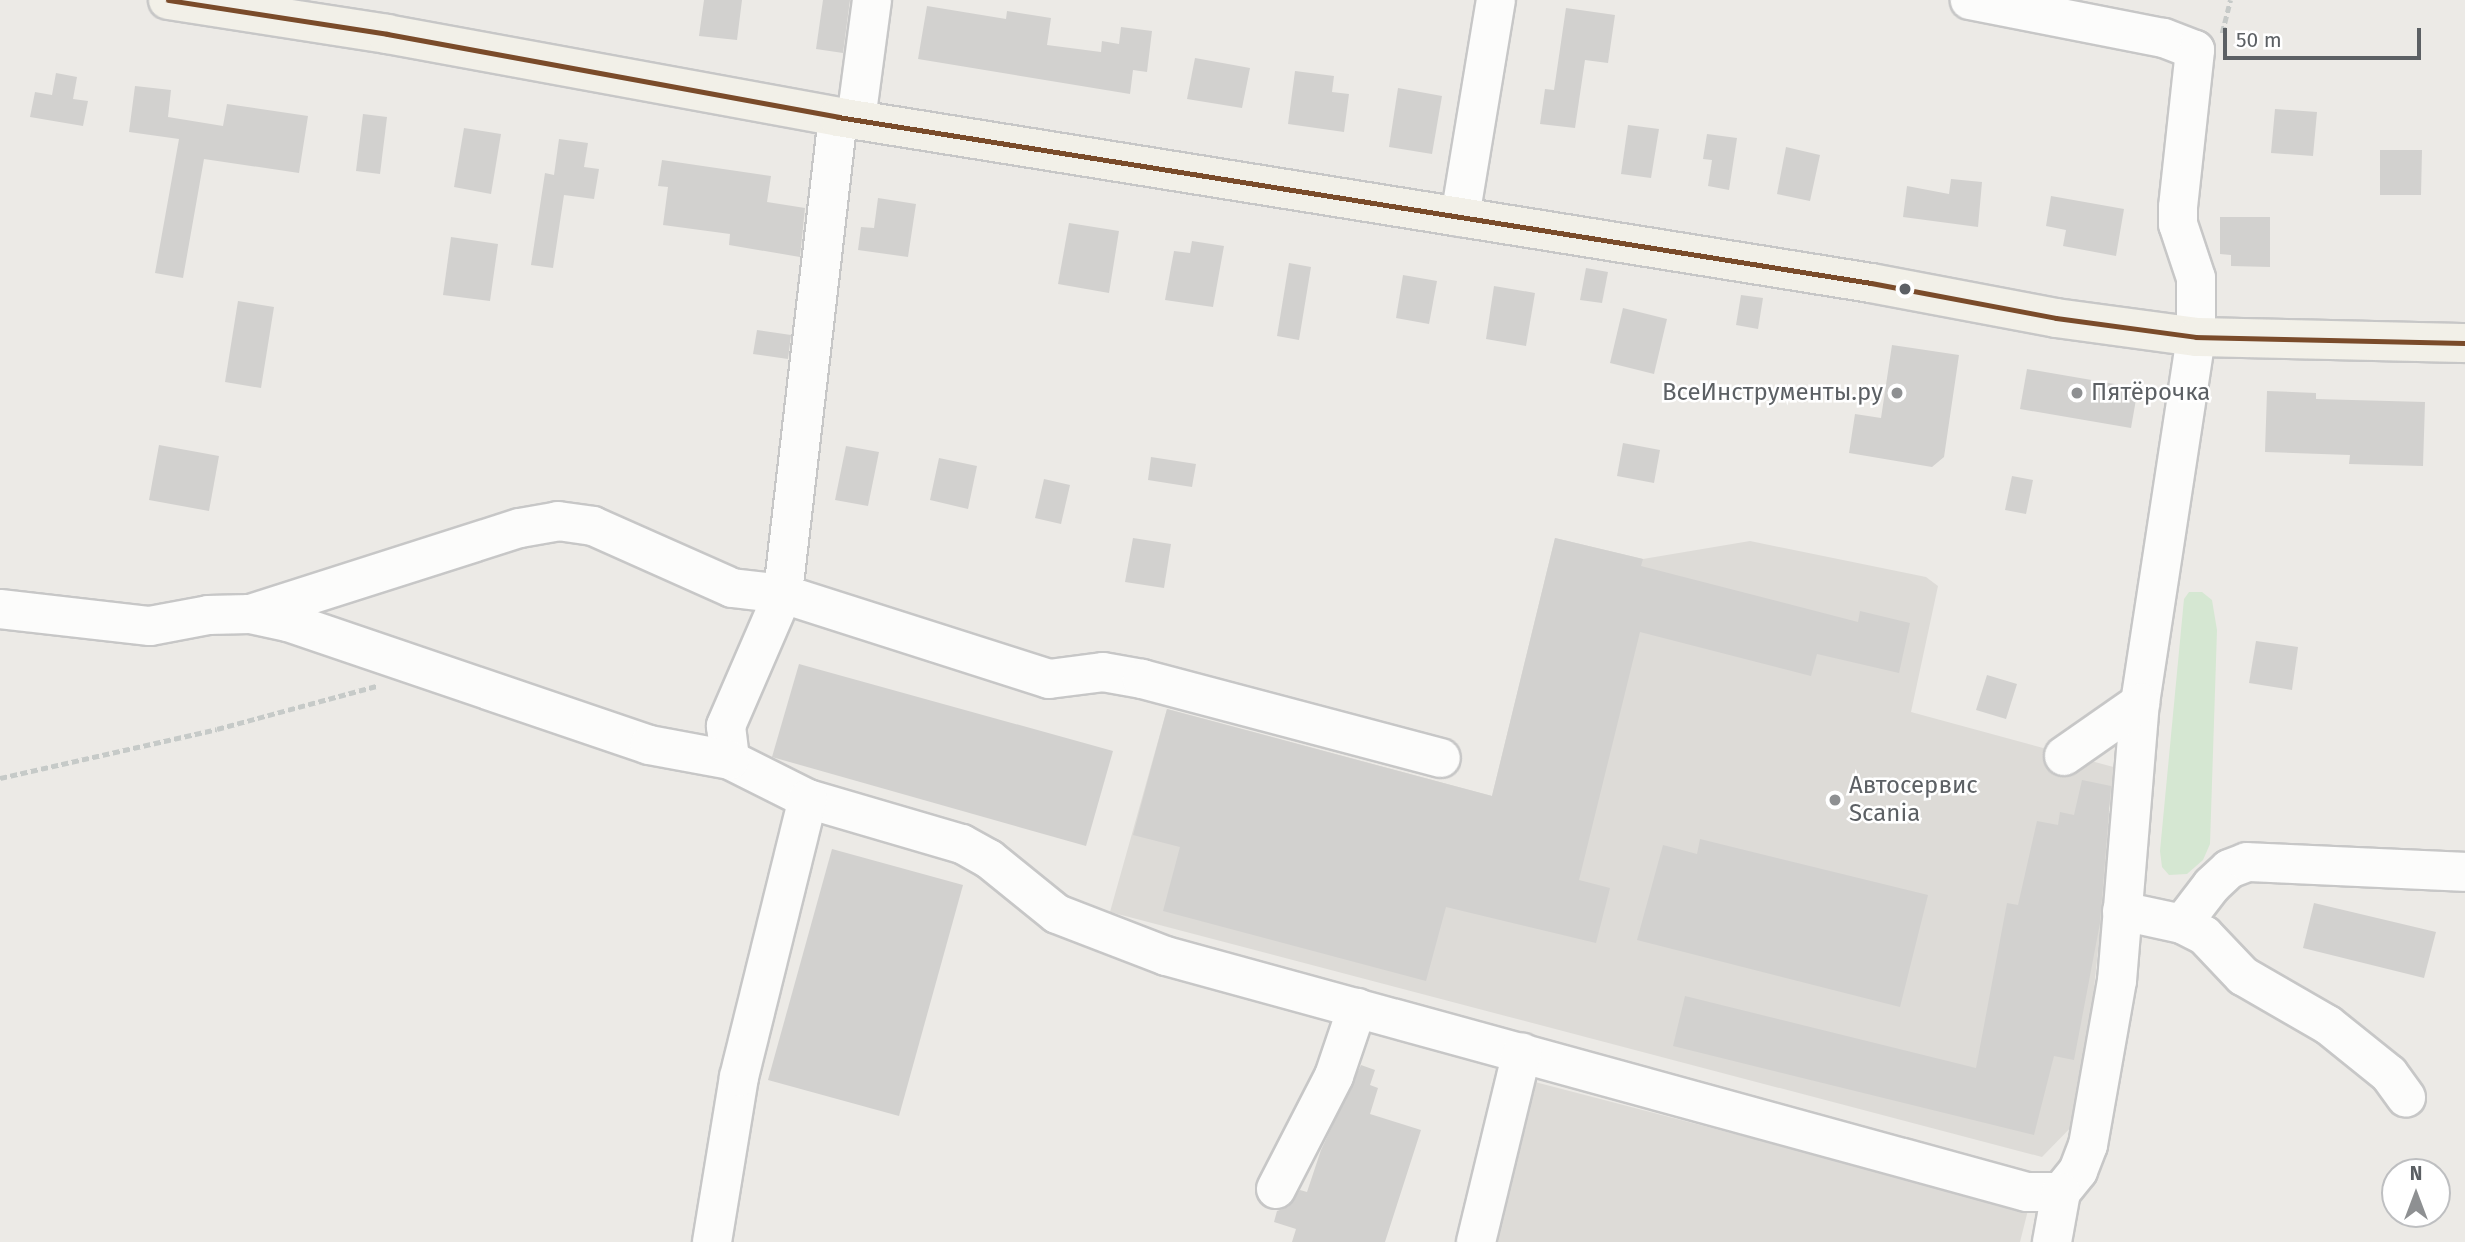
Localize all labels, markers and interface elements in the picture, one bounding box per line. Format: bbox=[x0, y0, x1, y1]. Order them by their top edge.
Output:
scale bar bbox=[2227, 14, 2425, 58]
text: 50 m bbox=[2236, 27, 2282, 53]
unlabelled marker bbox=[1898, 282, 1912, 296]
place label: ВсеИнструменты.ру bbox=[1662, 379, 1883, 407]
place label: Пятёрочка bbox=[2091, 379, 2210, 407]
marker: ВсеИнструменты.ру bbox=[1889, 385, 1905, 401]
marker: Пятёрочка bbox=[2069, 385, 2085, 401]
place label: Автосервис Scania bbox=[1849, 772, 1978, 828]
marker: Автосервис Scania bbox=[1827, 792, 1843, 808]
north arrow bbox=[2381, 1158, 2451, 1228]
text: N bbox=[2410, 1162, 2422, 1185]

